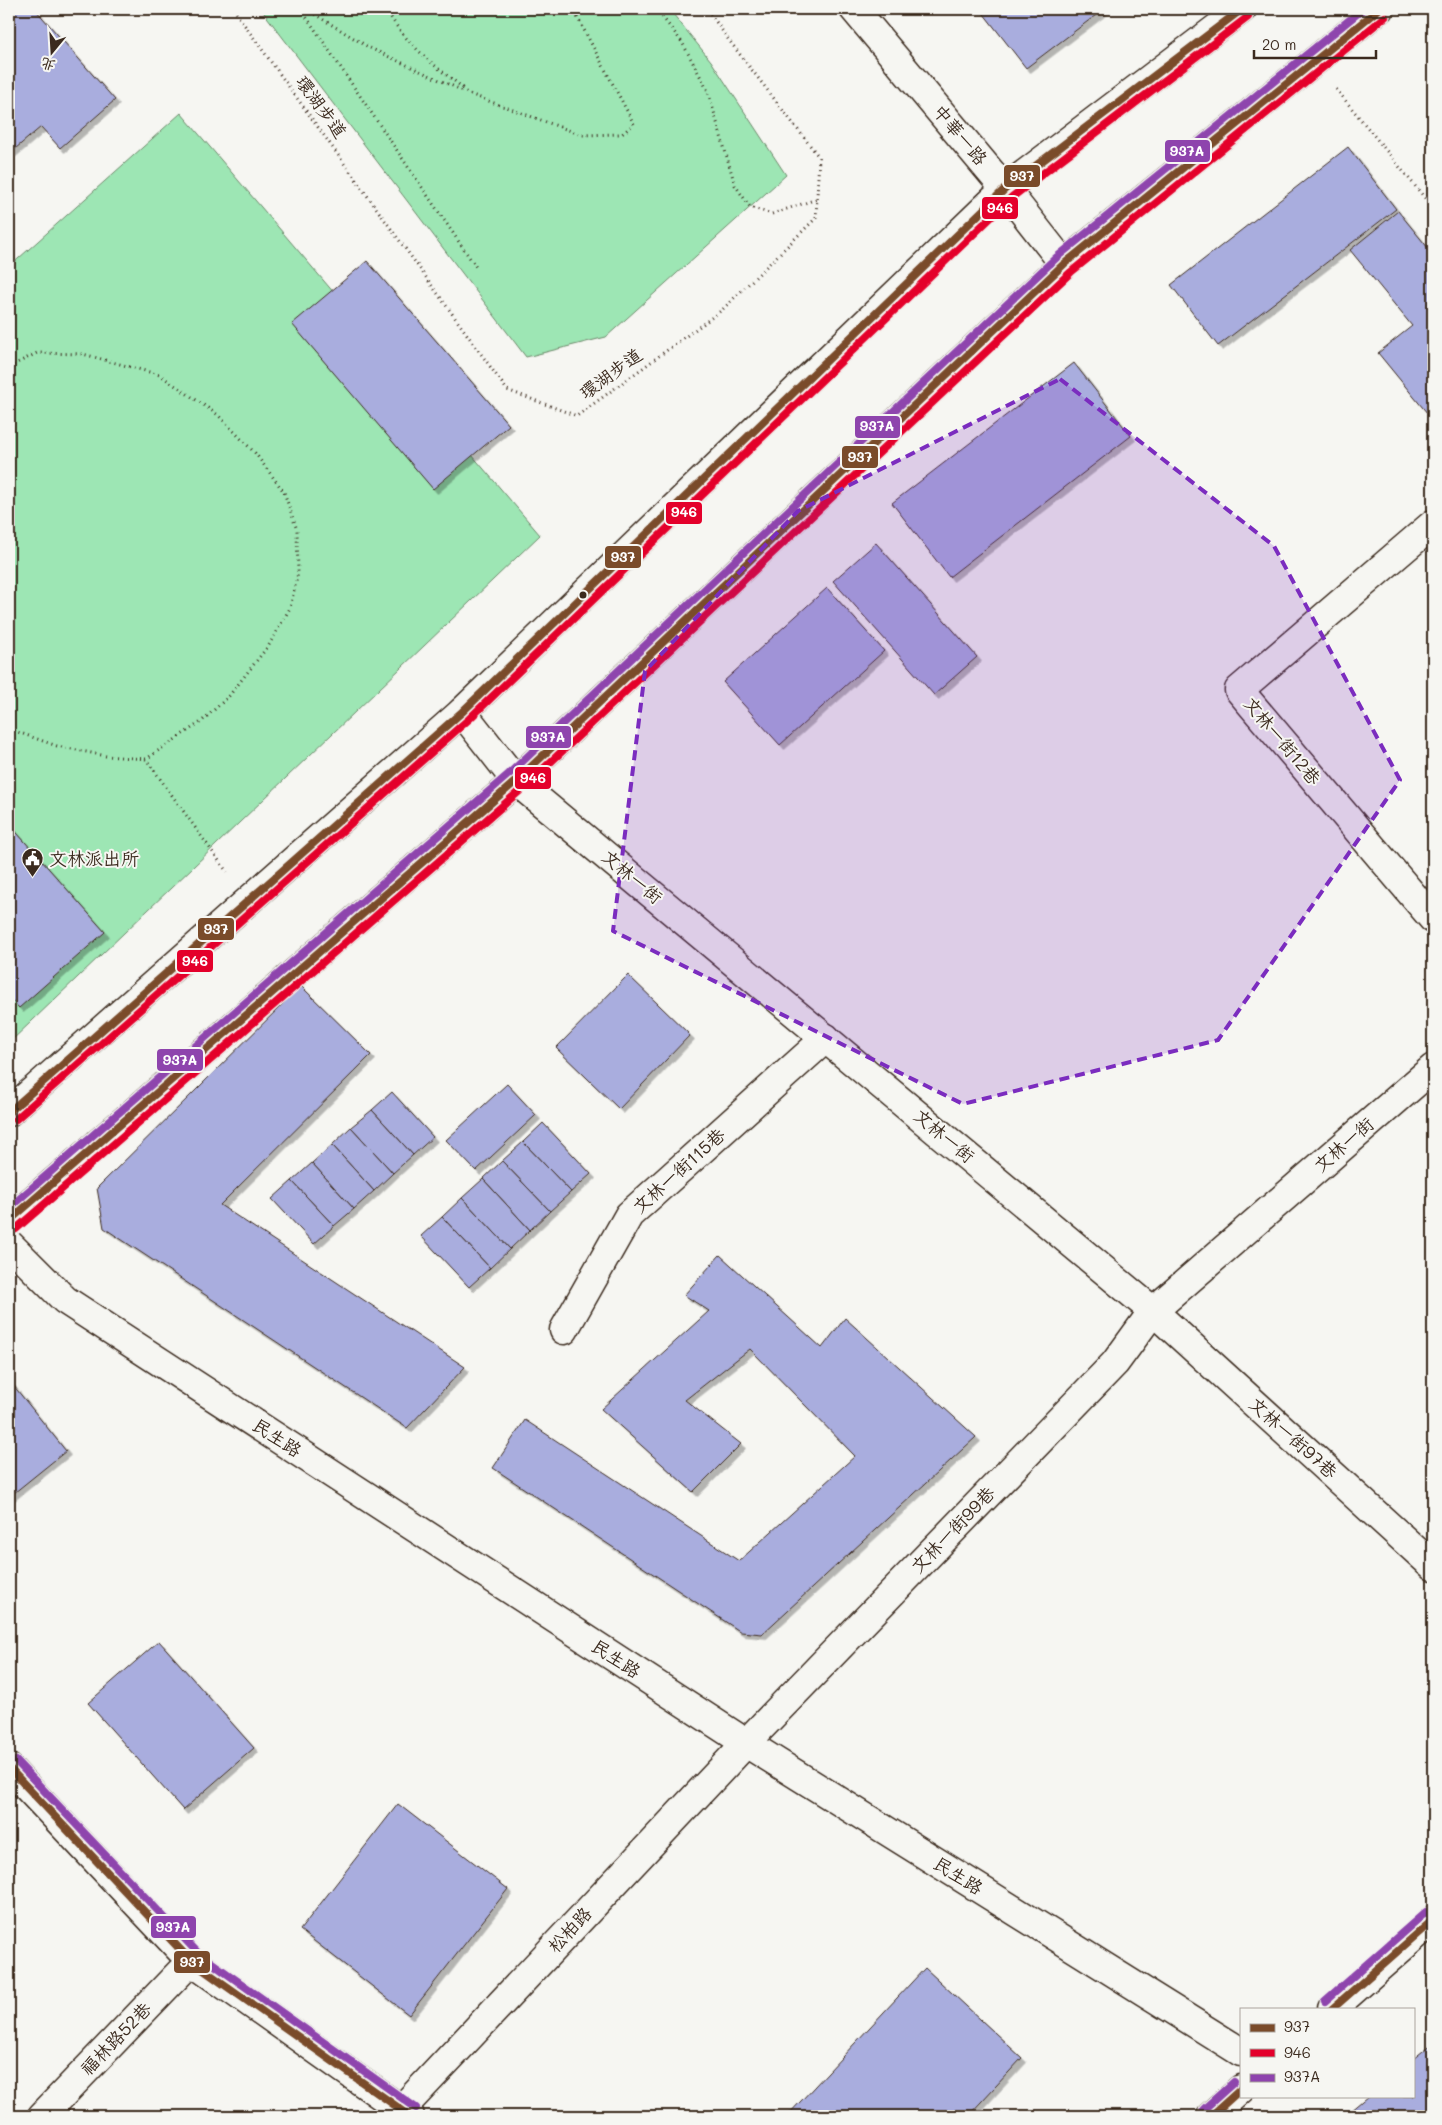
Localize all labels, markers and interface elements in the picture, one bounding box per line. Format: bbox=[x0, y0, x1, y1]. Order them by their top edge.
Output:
north arrow bbox=[28, 28, 78, 78]
scale bar bbox=[1254, 28, 1377, 60]
text: 20 m bbox=[1262, 34, 1296, 54]
text: 北 bbox=[38, 54, 57, 76]
street label: 環湖步道 bbox=[291, 70, 353, 143]
street label: 中華一路 bbox=[928, 99, 993, 170]
line badge: 937A bbox=[1164, 139, 1211, 163]
text: 937A bbox=[1170, 141, 1204, 160]
line badge: 937 bbox=[1003, 164, 1041, 188]
text: 937 bbox=[1010, 166, 1035, 185]
line badge: 946 bbox=[981, 196, 1019, 220]
text: 946 bbox=[987, 198, 1013, 217]
street label: 環湖步道 bbox=[574, 342, 647, 404]
line badge: 937A bbox=[854, 415, 901, 439]
text: 937A bbox=[860, 416, 894, 435]
line badge: 937 bbox=[841, 445, 879, 469]
text: 937 bbox=[848, 447, 873, 466]
line badge: 946 bbox=[665, 501, 703, 525]
text: 946 bbox=[671, 502, 697, 521]
line badge: 937 bbox=[604, 545, 642, 569]
text: 937 bbox=[611, 547, 636, 566]
unlabelled marker bbox=[578, 590, 588, 600]
street label: 文林一街12巷 bbox=[1239, 691, 1327, 789]
line badge: 937A bbox=[525, 725, 572, 749]
text: 937A bbox=[531, 727, 565, 746]
line badge: 946 bbox=[514, 766, 552, 790]
text: 946 bbox=[520, 768, 546, 787]
street label: 文林一街 bbox=[597, 844, 668, 909]
place label: 文林派出所 bbox=[49, 846, 139, 870]
public building icon: 文林派出所 bbox=[21, 847, 45, 878]
line badge: 937 bbox=[197, 917, 235, 941]
text: 937 bbox=[204, 919, 229, 938]
line badge: 946 bbox=[176, 949, 214, 973]
text: 946 bbox=[182, 951, 208, 970]
line badge: 937A bbox=[156, 1048, 204, 1072]
text: 937A bbox=[163, 1050, 197, 1069]
street label: 文林一街 bbox=[909, 1103, 980, 1168]
street label: 文林一街 bbox=[1308, 1112, 1378, 1177]
street label: 文林一街115巷 bbox=[627, 1122, 730, 1218]
street label: 文林一街97巷 bbox=[1245, 1391, 1343, 1483]
street label: 民生路 bbox=[248, 1412, 307, 1462]
street label: 文林一街99巷 bbox=[905, 1481, 1000, 1578]
street label: 民生路 bbox=[587, 1633, 646, 1683]
street label: 民生路 bbox=[929, 1851, 988, 1900]
street label: 松柏路 bbox=[542, 1901, 596, 1957]
line badge: 937A bbox=[150, 1915, 197, 1939]
text: 937A bbox=[156, 1917, 190, 1936]
line badge: 937 bbox=[173, 1950, 211, 1974]
text: 937 bbox=[180, 1952, 205, 1971]
street label: 福林路52巷 bbox=[75, 1997, 156, 2080]
legend bbox=[1240, 2008, 1414, 2098]
text: 937 bbox=[1284, 2016, 1310, 2036]
text: 946 bbox=[1284, 2042, 1311, 2062]
text: 937A bbox=[1284, 2066, 1320, 2086]

